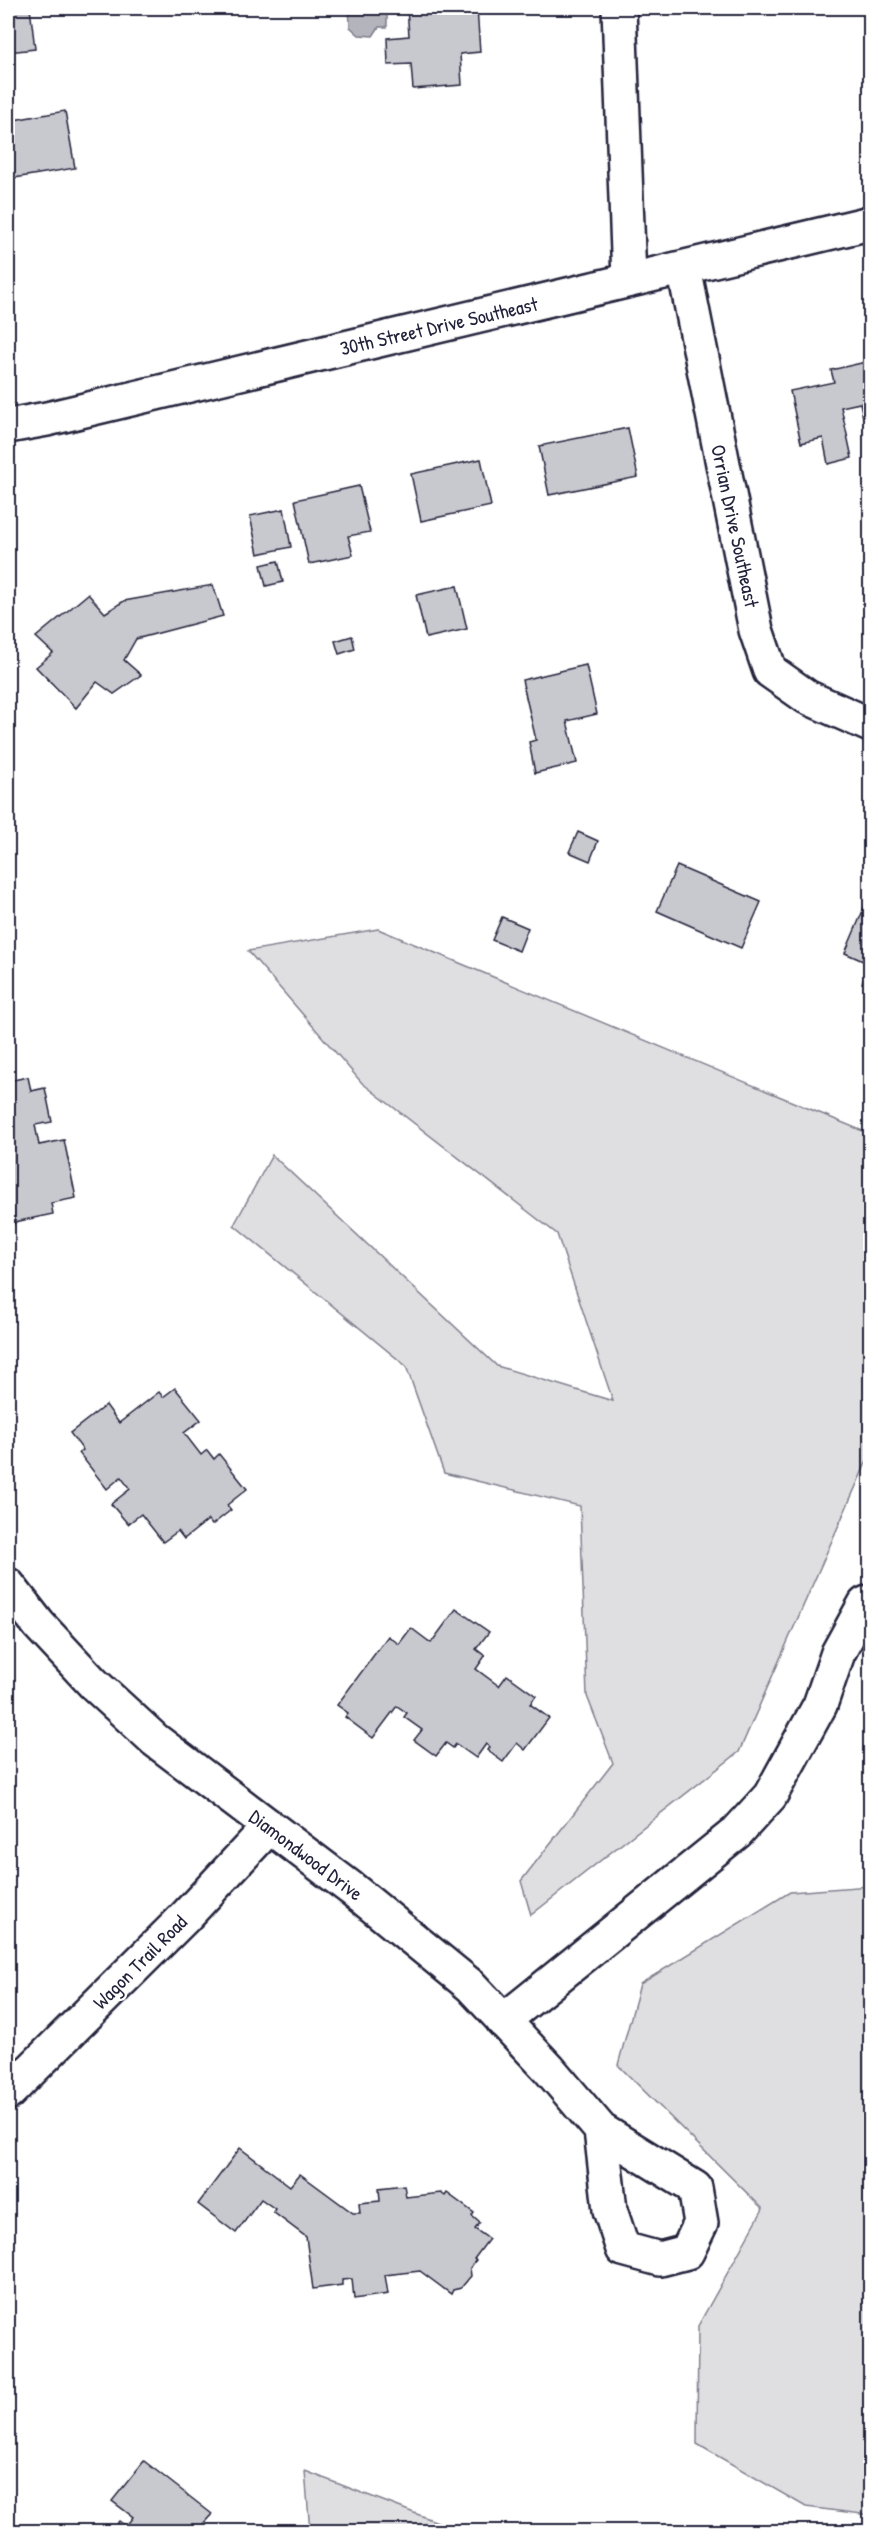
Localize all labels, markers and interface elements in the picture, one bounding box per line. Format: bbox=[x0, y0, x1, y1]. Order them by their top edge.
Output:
street label: 30th Street Drive Southeast bbox=[337, 289, 541, 361]
street label: Orrian Drive Southeast bbox=[705, 442, 766, 611]
street label: Diamondwood Drive bbox=[244, 1803, 369, 1906]
street label: Wagon Trail Road bbox=[87, 1909, 193, 2015]

